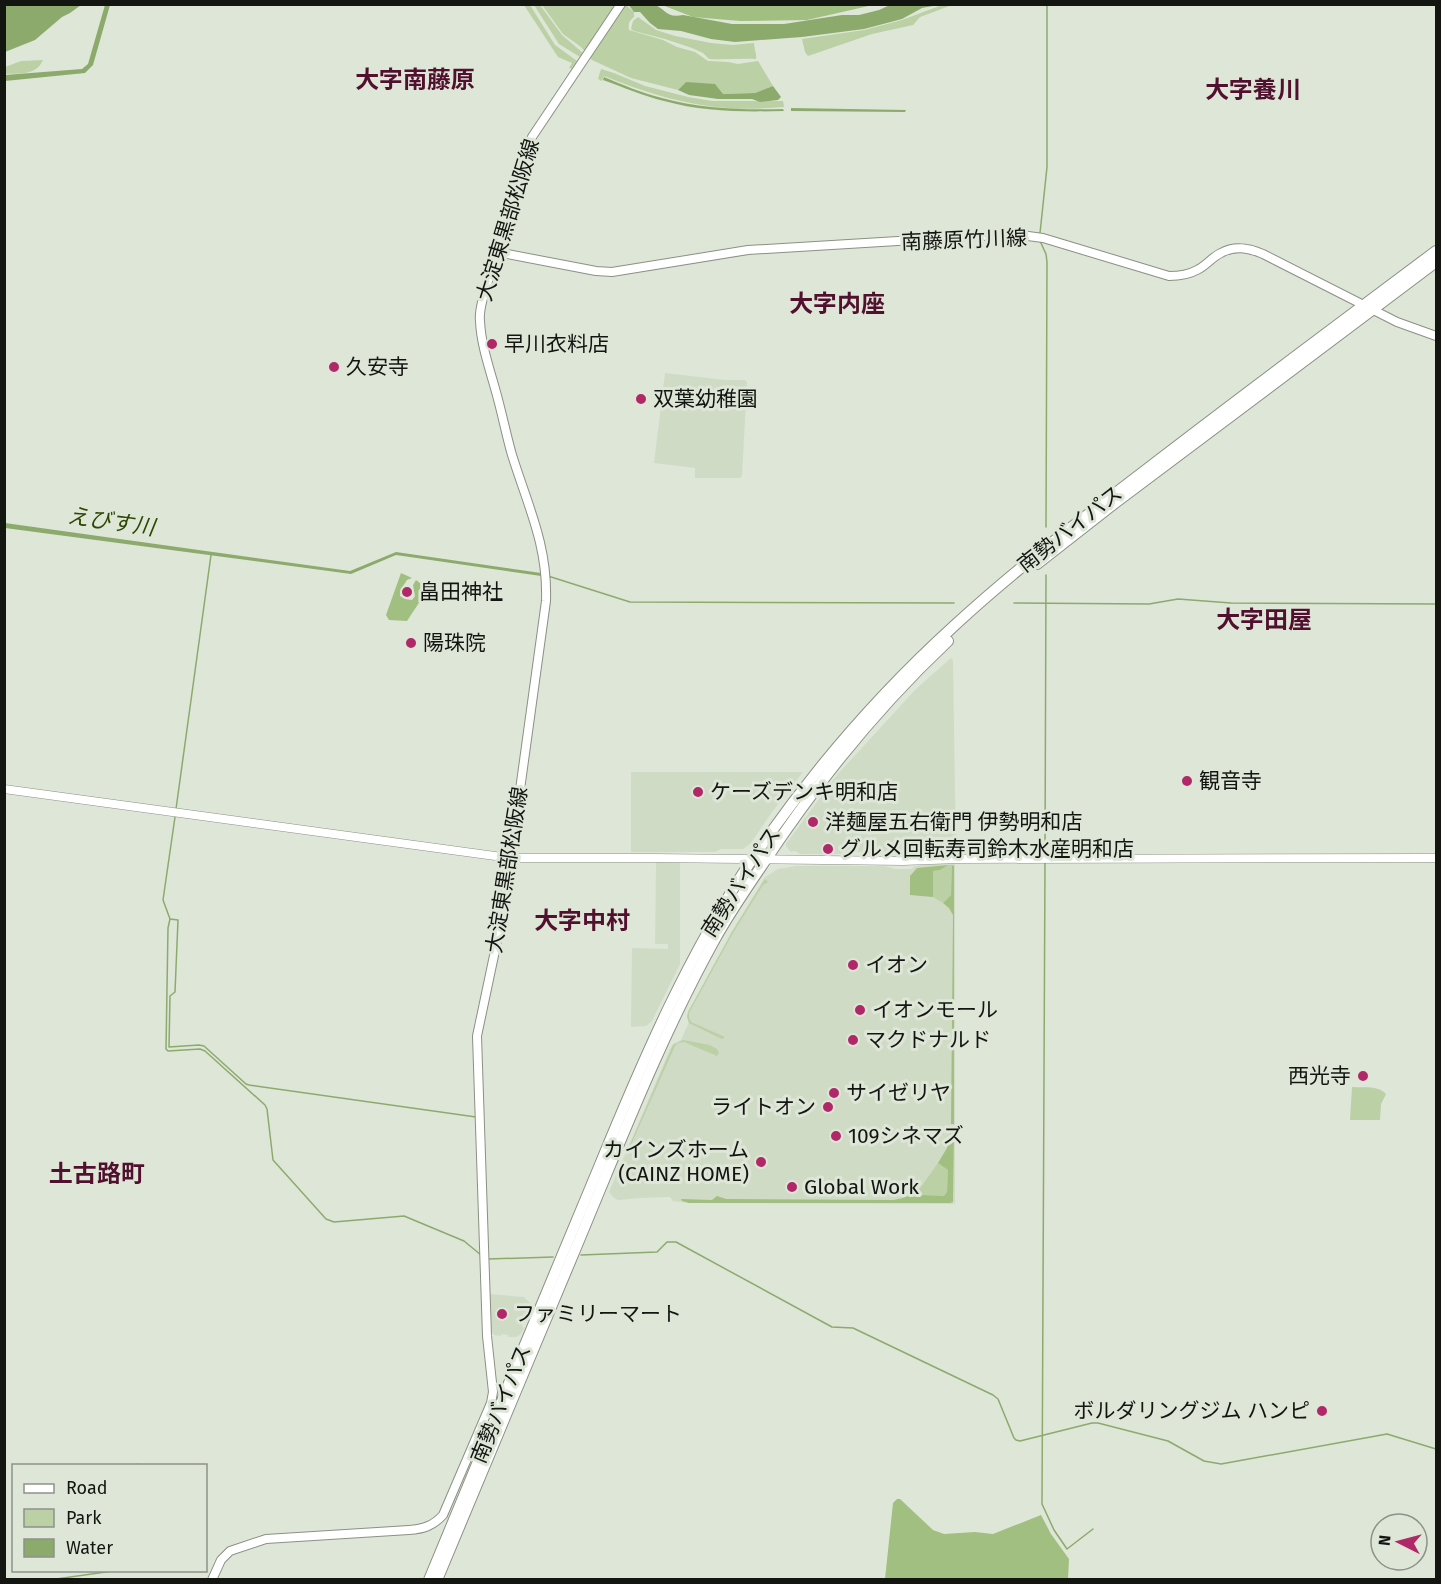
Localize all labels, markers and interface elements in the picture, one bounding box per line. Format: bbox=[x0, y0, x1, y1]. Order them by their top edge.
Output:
district label: 大字南藤原 bbox=[355, 66, 475, 94]
district label: 大字養川 bbox=[1205, 76, 1301, 104]
street label: 大淀東黒部松阪線 bbox=[471, 136, 545, 304]
street label: 南藤原竹川線 bbox=[901, 225, 1027, 255]
district label: 大字内座 bbox=[789, 290, 885, 318]
place label: 早川衣料店 bbox=[504, 331, 609, 357]
marker: 早川衣料店 bbox=[485, 337, 499, 351]
place label: 久安寺 bbox=[346, 354, 409, 380]
marker: 久安寺 bbox=[327, 360, 341, 374]
place label: 双葉幼稚園 bbox=[653, 386, 758, 412]
marker: 双葉幼稚園 bbox=[634, 392, 648, 406]
street label: 南勢バイパス bbox=[1013, 480, 1127, 578]
water label: えびす川 bbox=[65, 502, 158, 541]
place label: 畠田神社 bbox=[419, 579, 503, 605]
marker: 畠田神社 bbox=[400, 585, 414, 599]
district label: 大字田屋 bbox=[1216, 606, 1312, 634]
place label: 陽珠院 bbox=[423, 630, 486, 656]
marker: 陽珠院 bbox=[404, 636, 418, 650]
place label: 観音寺 bbox=[1199, 768, 1262, 794]
marker: 観音寺 bbox=[1180, 774, 1194, 788]
place label: ケーズデンキ明和店 bbox=[710, 779, 898, 805]
street label: 大淀東黒部松阪線 bbox=[481, 785, 533, 955]
marker: ケーズデンキ明和店 bbox=[691, 785, 705, 799]
place label: 洋麺屋五右衛門 伊勢明和店 bbox=[825, 809, 1083, 835]
marker: 洋麺屋五右衛門 伊勢明和店 bbox=[806, 815, 820, 829]
street label: 南勢バイパス bbox=[696, 822, 786, 942]
place label: グルメ回転寿司鈴木水産明和店 bbox=[840, 836, 1134, 862]
marker: グルメ回転寿司鈴木水産明和店 bbox=[821, 842, 835, 856]
district label: 大字中村 bbox=[534, 907, 630, 935]
place label: イオン bbox=[865, 952, 928, 978]
marker: イオン bbox=[846, 958, 860, 972]
place label: イオンモール bbox=[872, 997, 998, 1023]
marker: イオンモール bbox=[853, 1003, 867, 1017]
place label: マクドナルド bbox=[865, 1027, 991, 1053]
marker: マクドナルド bbox=[846, 1033, 860, 1047]
place label: 西光寺 bbox=[1288, 1063, 1351, 1089]
marker: 西光寺 bbox=[1356, 1069, 1370, 1083]
place label: サイゼリヤ bbox=[846, 1080, 951, 1106]
marker: サイゼリヤ bbox=[827, 1086, 841, 1100]
place label: ライトオン bbox=[711, 1094, 816, 1120]
marker: ライトオン bbox=[821, 1100, 835, 1114]
place label: 109シネマズ bbox=[848, 1123, 964, 1149]
marker: 109シネマズ bbox=[829, 1129, 843, 1143]
place label: カインズホーム (CAINZ HOME) bbox=[603, 1137, 749, 1187]
marker: カインズホーム (CAINZ HOME) bbox=[754, 1155, 768, 1169]
district label: 土古路町 bbox=[49, 1160, 145, 1188]
place label: Global Work bbox=[804, 1174, 919, 1200]
marker: Global Work bbox=[785, 1180, 799, 1194]
place label: ファミリーマート bbox=[514, 1301, 682, 1327]
marker: ファミリーマート bbox=[495, 1307, 509, 1321]
street label: 南勢バイパス bbox=[465, 1341, 537, 1467]
place label: ボルダリングジム ハンピ bbox=[1073, 1398, 1310, 1424]
marker: ボルダリングジム ハンピ bbox=[1315, 1404, 1329, 1418]
legend bbox=[12, 1464, 207, 1572]
text: Road bbox=[66, 1477, 108, 1499]
text: Park bbox=[66, 1507, 102, 1529]
north arrow bbox=[1369, 1512, 1429, 1572]
text: N bbox=[1375, 1534, 1395, 1547]
text: Water bbox=[66, 1537, 113, 1559]

